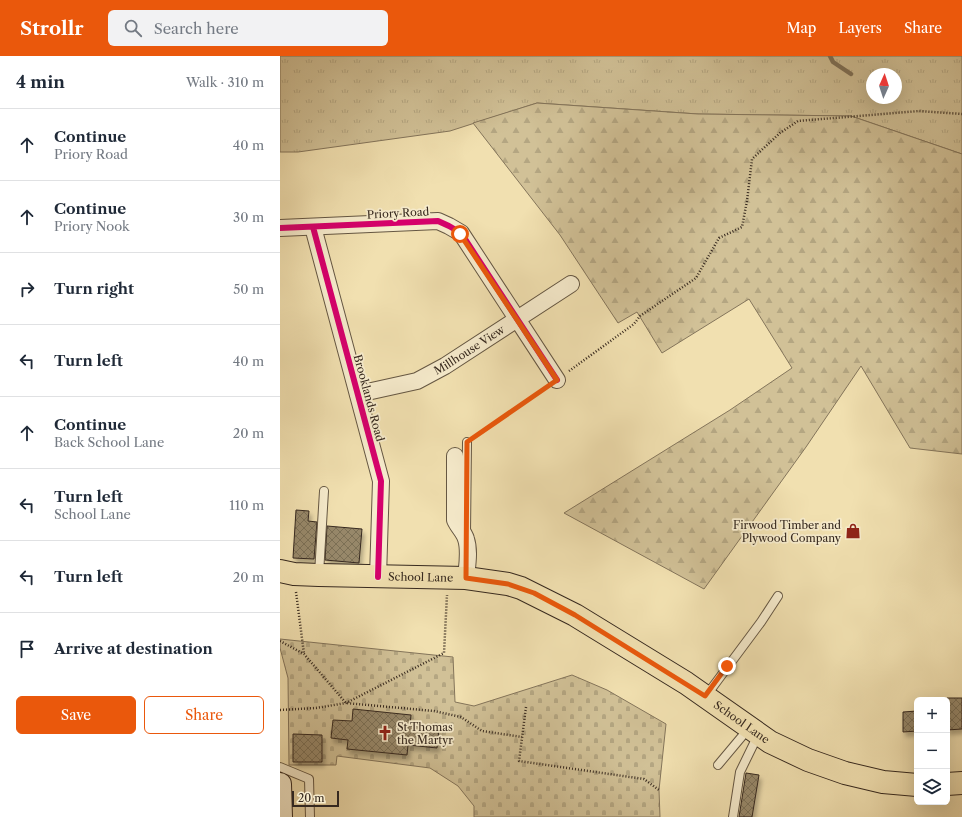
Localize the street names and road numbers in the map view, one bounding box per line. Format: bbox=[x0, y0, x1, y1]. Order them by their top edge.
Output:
street label: Priory Road bbox=[366, 204, 430, 222]
street label: Millhouse View bbox=[431, 322, 508, 378]
street label: Brooklands Road bbox=[351, 353, 387, 443]
street label: School Lane bbox=[388, 569, 453, 585]
street label: School Lane bbox=[711, 698, 772, 747]

